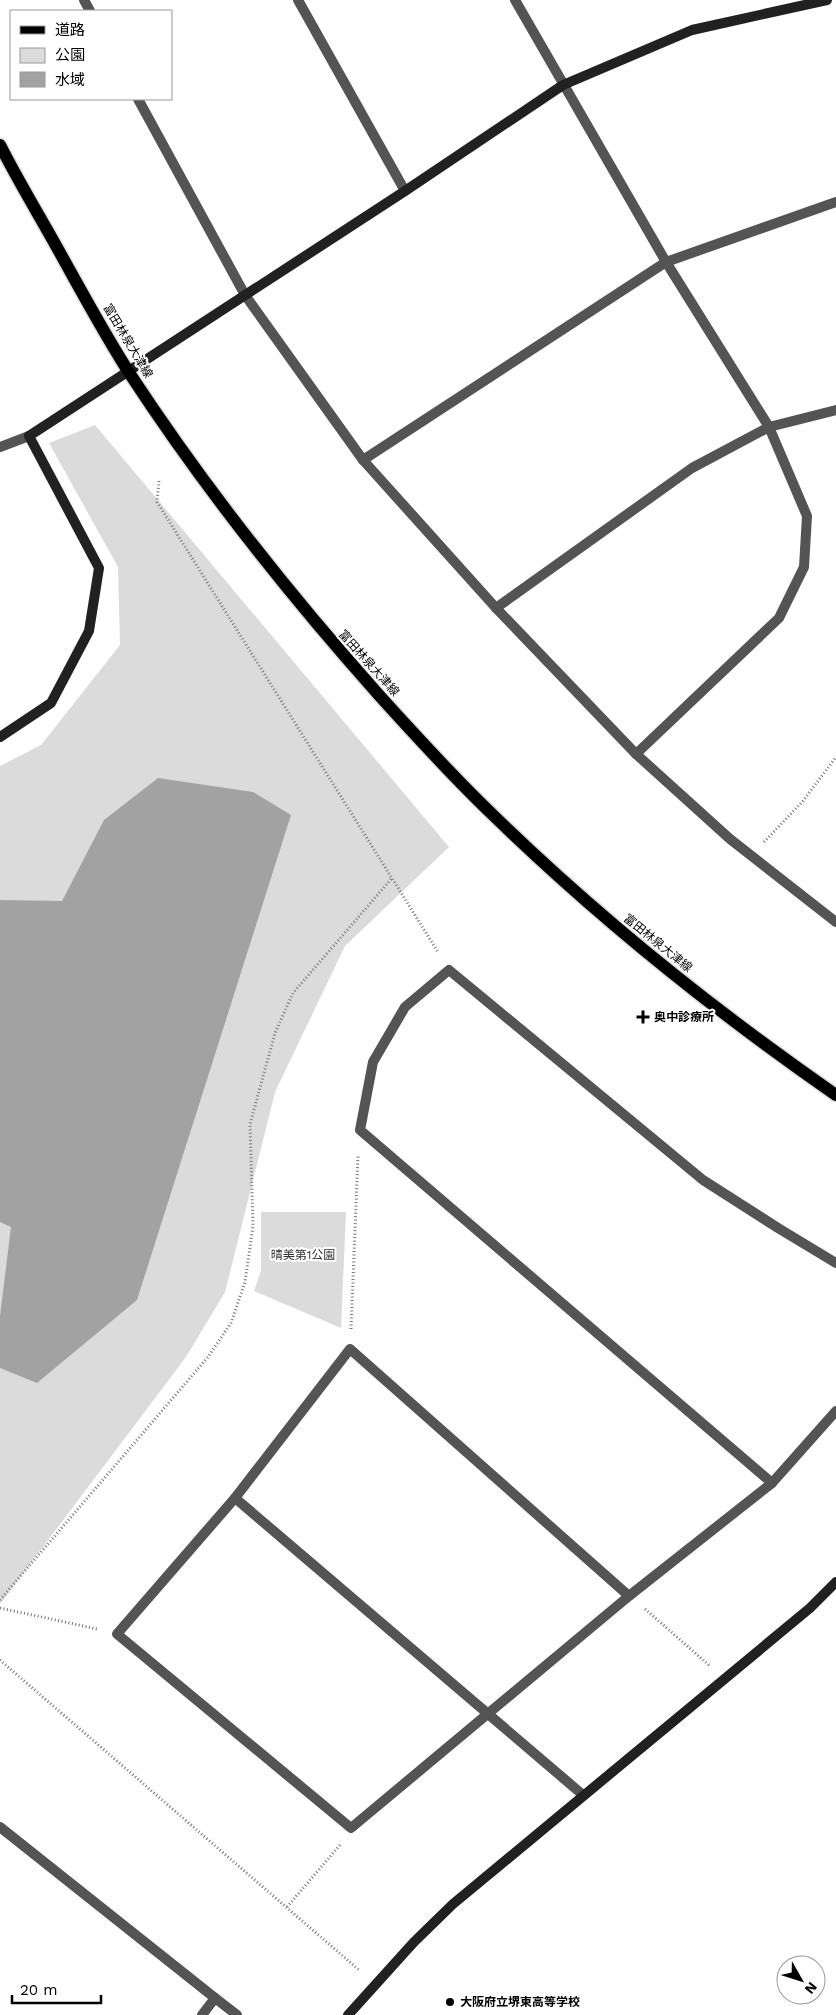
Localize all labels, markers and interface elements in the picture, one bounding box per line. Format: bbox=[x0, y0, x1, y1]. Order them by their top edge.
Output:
legend bbox=[10, 10, 172, 100]
text: 道路 bbox=[55, 21, 85, 39]
text: 公園 bbox=[55, 46, 85, 64]
text: 水域 bbox=[55, 71, 85, 89]
street label: 富田林泉大津線 bbox=[100, 301, 156, 381]
street label: 富田林泉大津線 bbox=[336, 627, 402, 699]
street label: 富田林泉大津線 bbox=[621, 911, 695, 975]
marker: 奥中診療所 bbox=[636, 1010, 650, 1024]
place label: 奥中診療所 bbox=[654, 1010, 714, 1024]
park label: 晴美第1公園 bbox=[271, 1248, 335, 1262]
north arrow bbox=[776, 1955, 826, 2005]
scale bar bbox=[12, 1972, 101, 2004]
text: N bbox=[802, 1979, 821, 1997]
text: 20 m bbox=[20, 1981, 58, 1999]
place label: 大阪府立堺東高等学校 bbox=[460, 1995, 580, 2009]
marker: 大阪府立堺東高等学校 bbox=[444, 1996, 456, 2008]

